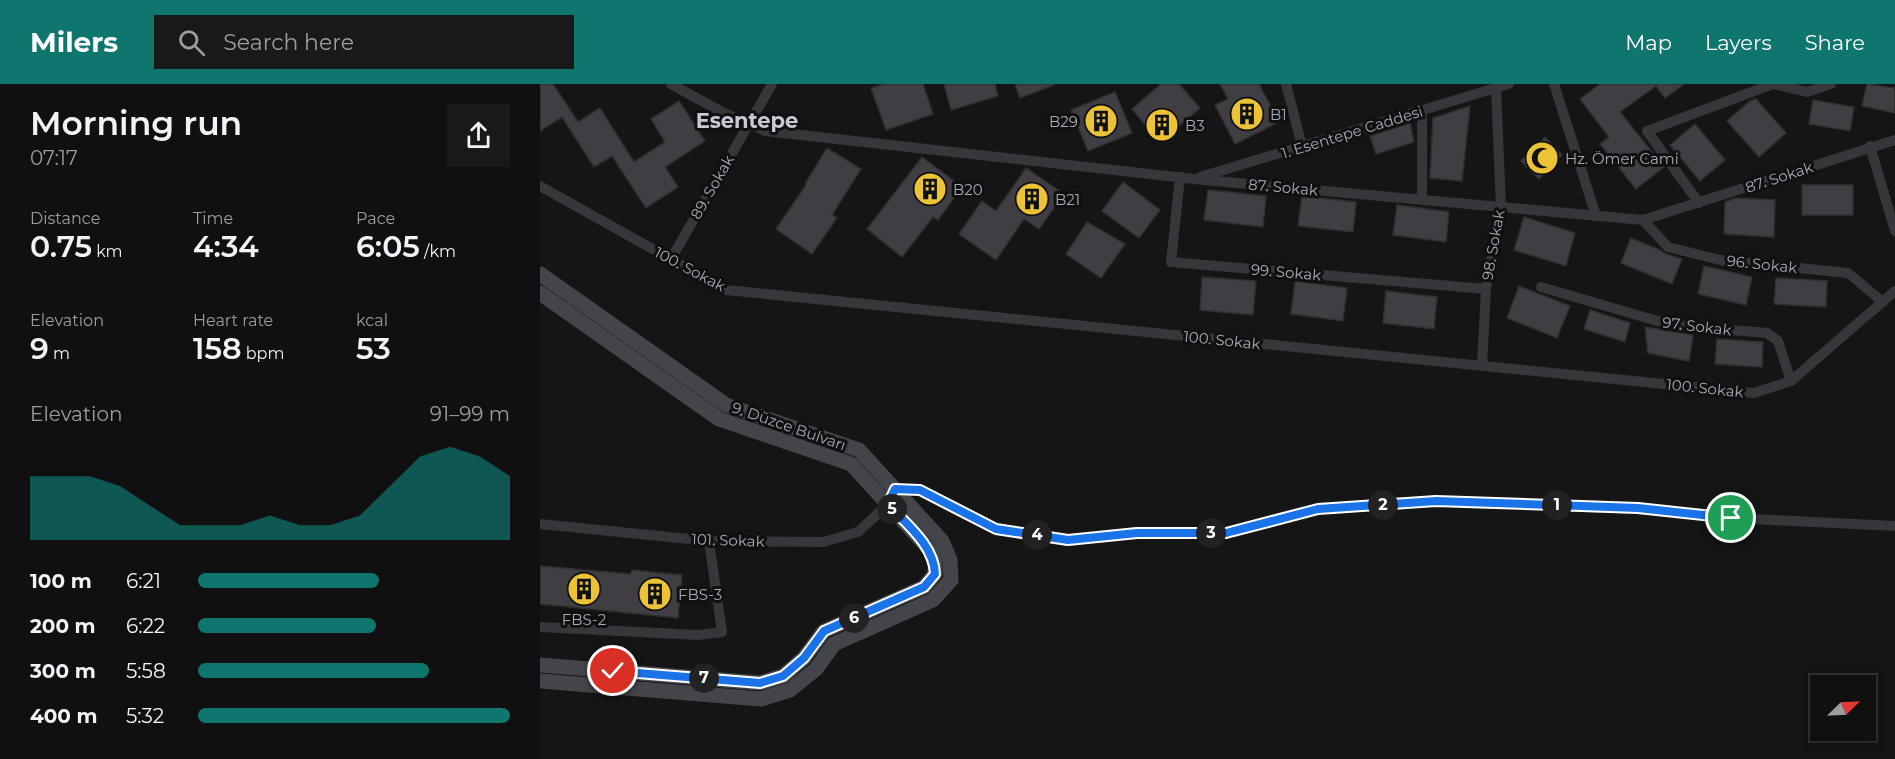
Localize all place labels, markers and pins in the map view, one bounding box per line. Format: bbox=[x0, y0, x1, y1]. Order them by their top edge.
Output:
building icon: B1 bbox=[1229, 96, 1265, 132]
building icon: B29 bbox=[1083, 103, 1119, 139]
place label: B1 bbox=[1270, 105, 1287, 124]
building icon: B3 bbox=[1144, 107, 1180, 143]
place label: B29 bbox=[1049, 112, 1078, 131]
place label: B3 bbox=[1185, 116, 1205, 135]
mosque icon: Hz. Ömer Cami bbox=[1524, 140, 1560, 176]
place label: Hz. Ömer Cami bbox=[1565, 149, 1679, 168]
building icon: B20 bbox=[912, 171, 948, 207]
place label: B20 bbox=[953, 180, 983, 199]
building icon: B21 bbox=[1014, 181, 1050, 217]
place label: B21 bbox=[1055, 190, 1080, 209]
pin: 2 bbox=[1368, 490, 1398, 520]
pin: 1 bbox=[1542, 490, 1572, 520]
pin bbox=[1705, 492, 1756, 543]
pin: 5 bbox=[877, 494, 907, 524]
pin: 3 bbox=[1196, 518, 1226, 548]
pin: 4 bbox=[1022, 520, 1052, 550]
building icon: FBS-2 bbox=[566, 571, 602, 607]
building icon: FBS-3 bbox=[637, 576, 673, 612]
place label: FBS-3 bbox=[678, 585, 722, 604]
pin: 6 bbox=[839, 603, 869, 633]
place label: FBS-2 bbox=[562, 610, 606, 629]
pin bbox=[587, 645, 638, 696]
pin: 7 bbox=[689, 663, 719, 693]

